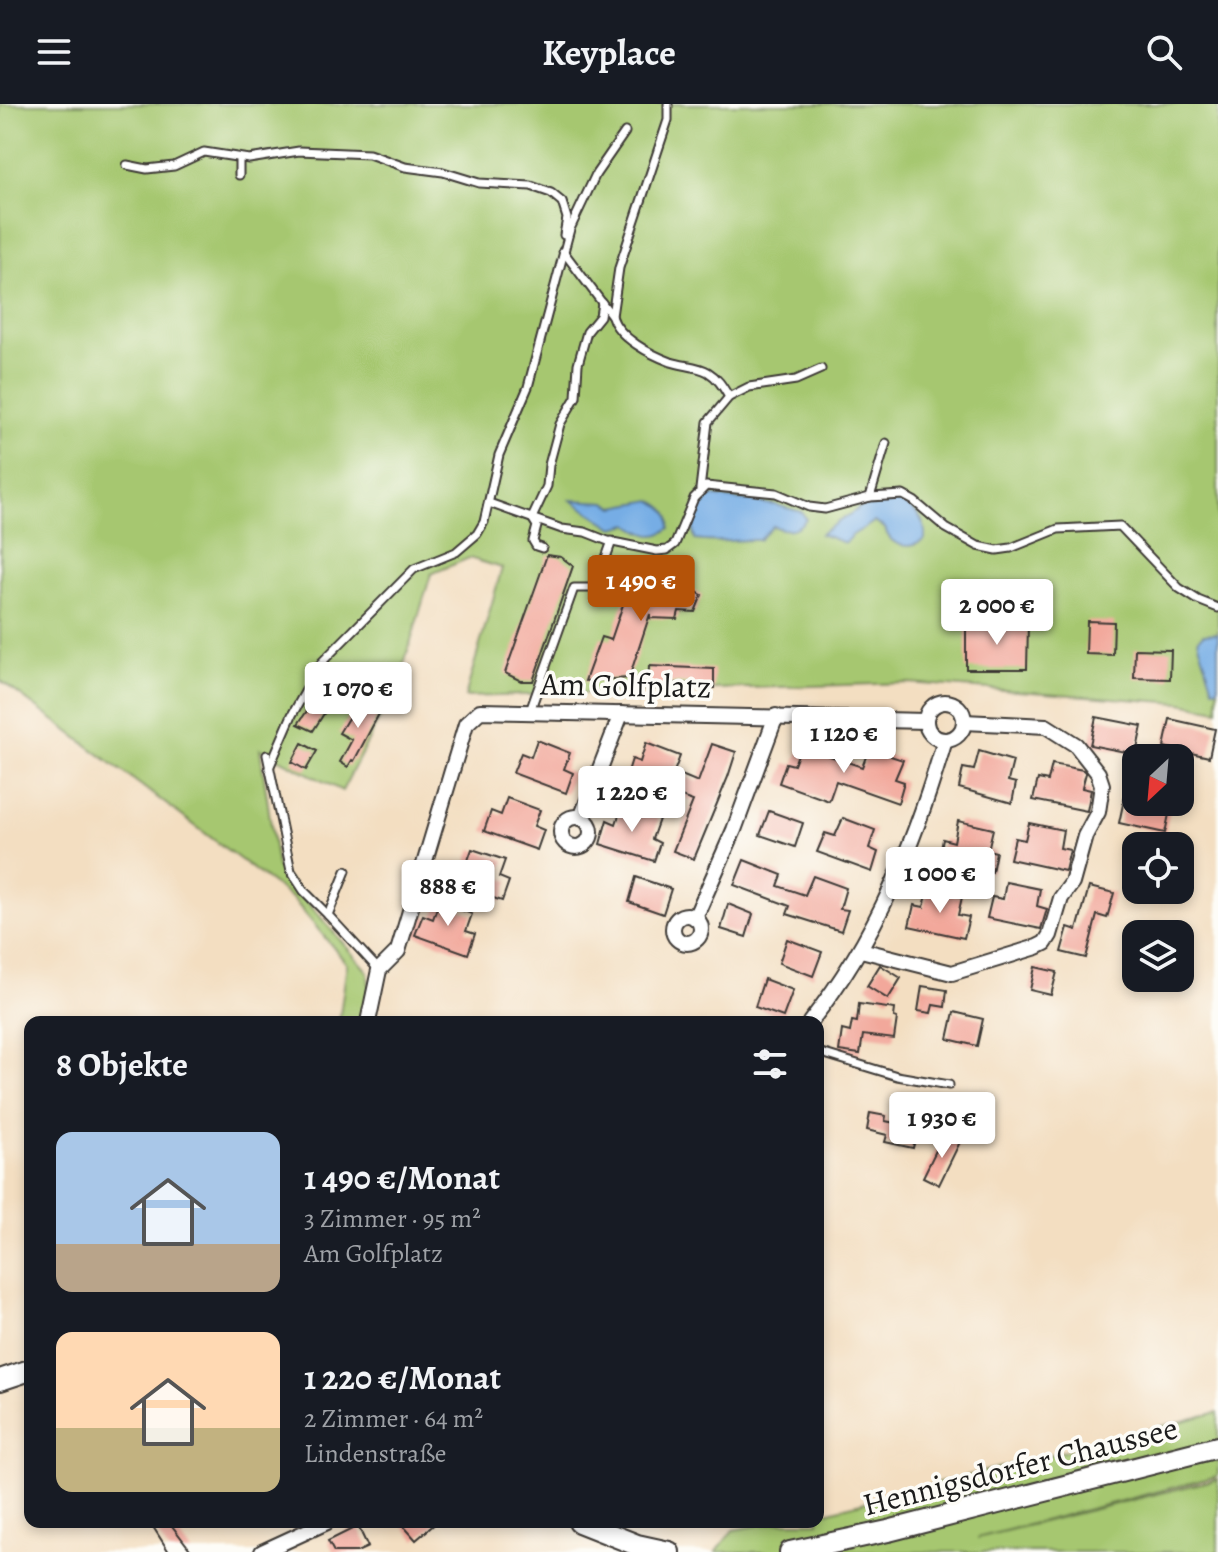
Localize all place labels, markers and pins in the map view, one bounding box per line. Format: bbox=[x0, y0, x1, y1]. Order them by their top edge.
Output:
pin: 1 490 € bbox=[567, 555, 715, 623]
pin: 2 000 € bbox=[923, 579, 1071, 647]
pin: 1 070 € bbox=[284, 662, 432, 730]
pin: 1 120 € bbox=[770, 707, 918, 775]
pin: 1 220 € bbox=[558, 766, 706, 834]
pin: 1 000 € bbox=[866, 847, 1014, 915]
pin: 888 € bbox=[392, 860, 504, 928]
pin: 1 930 € bbox=[868, 1092, 1016, 1160]

